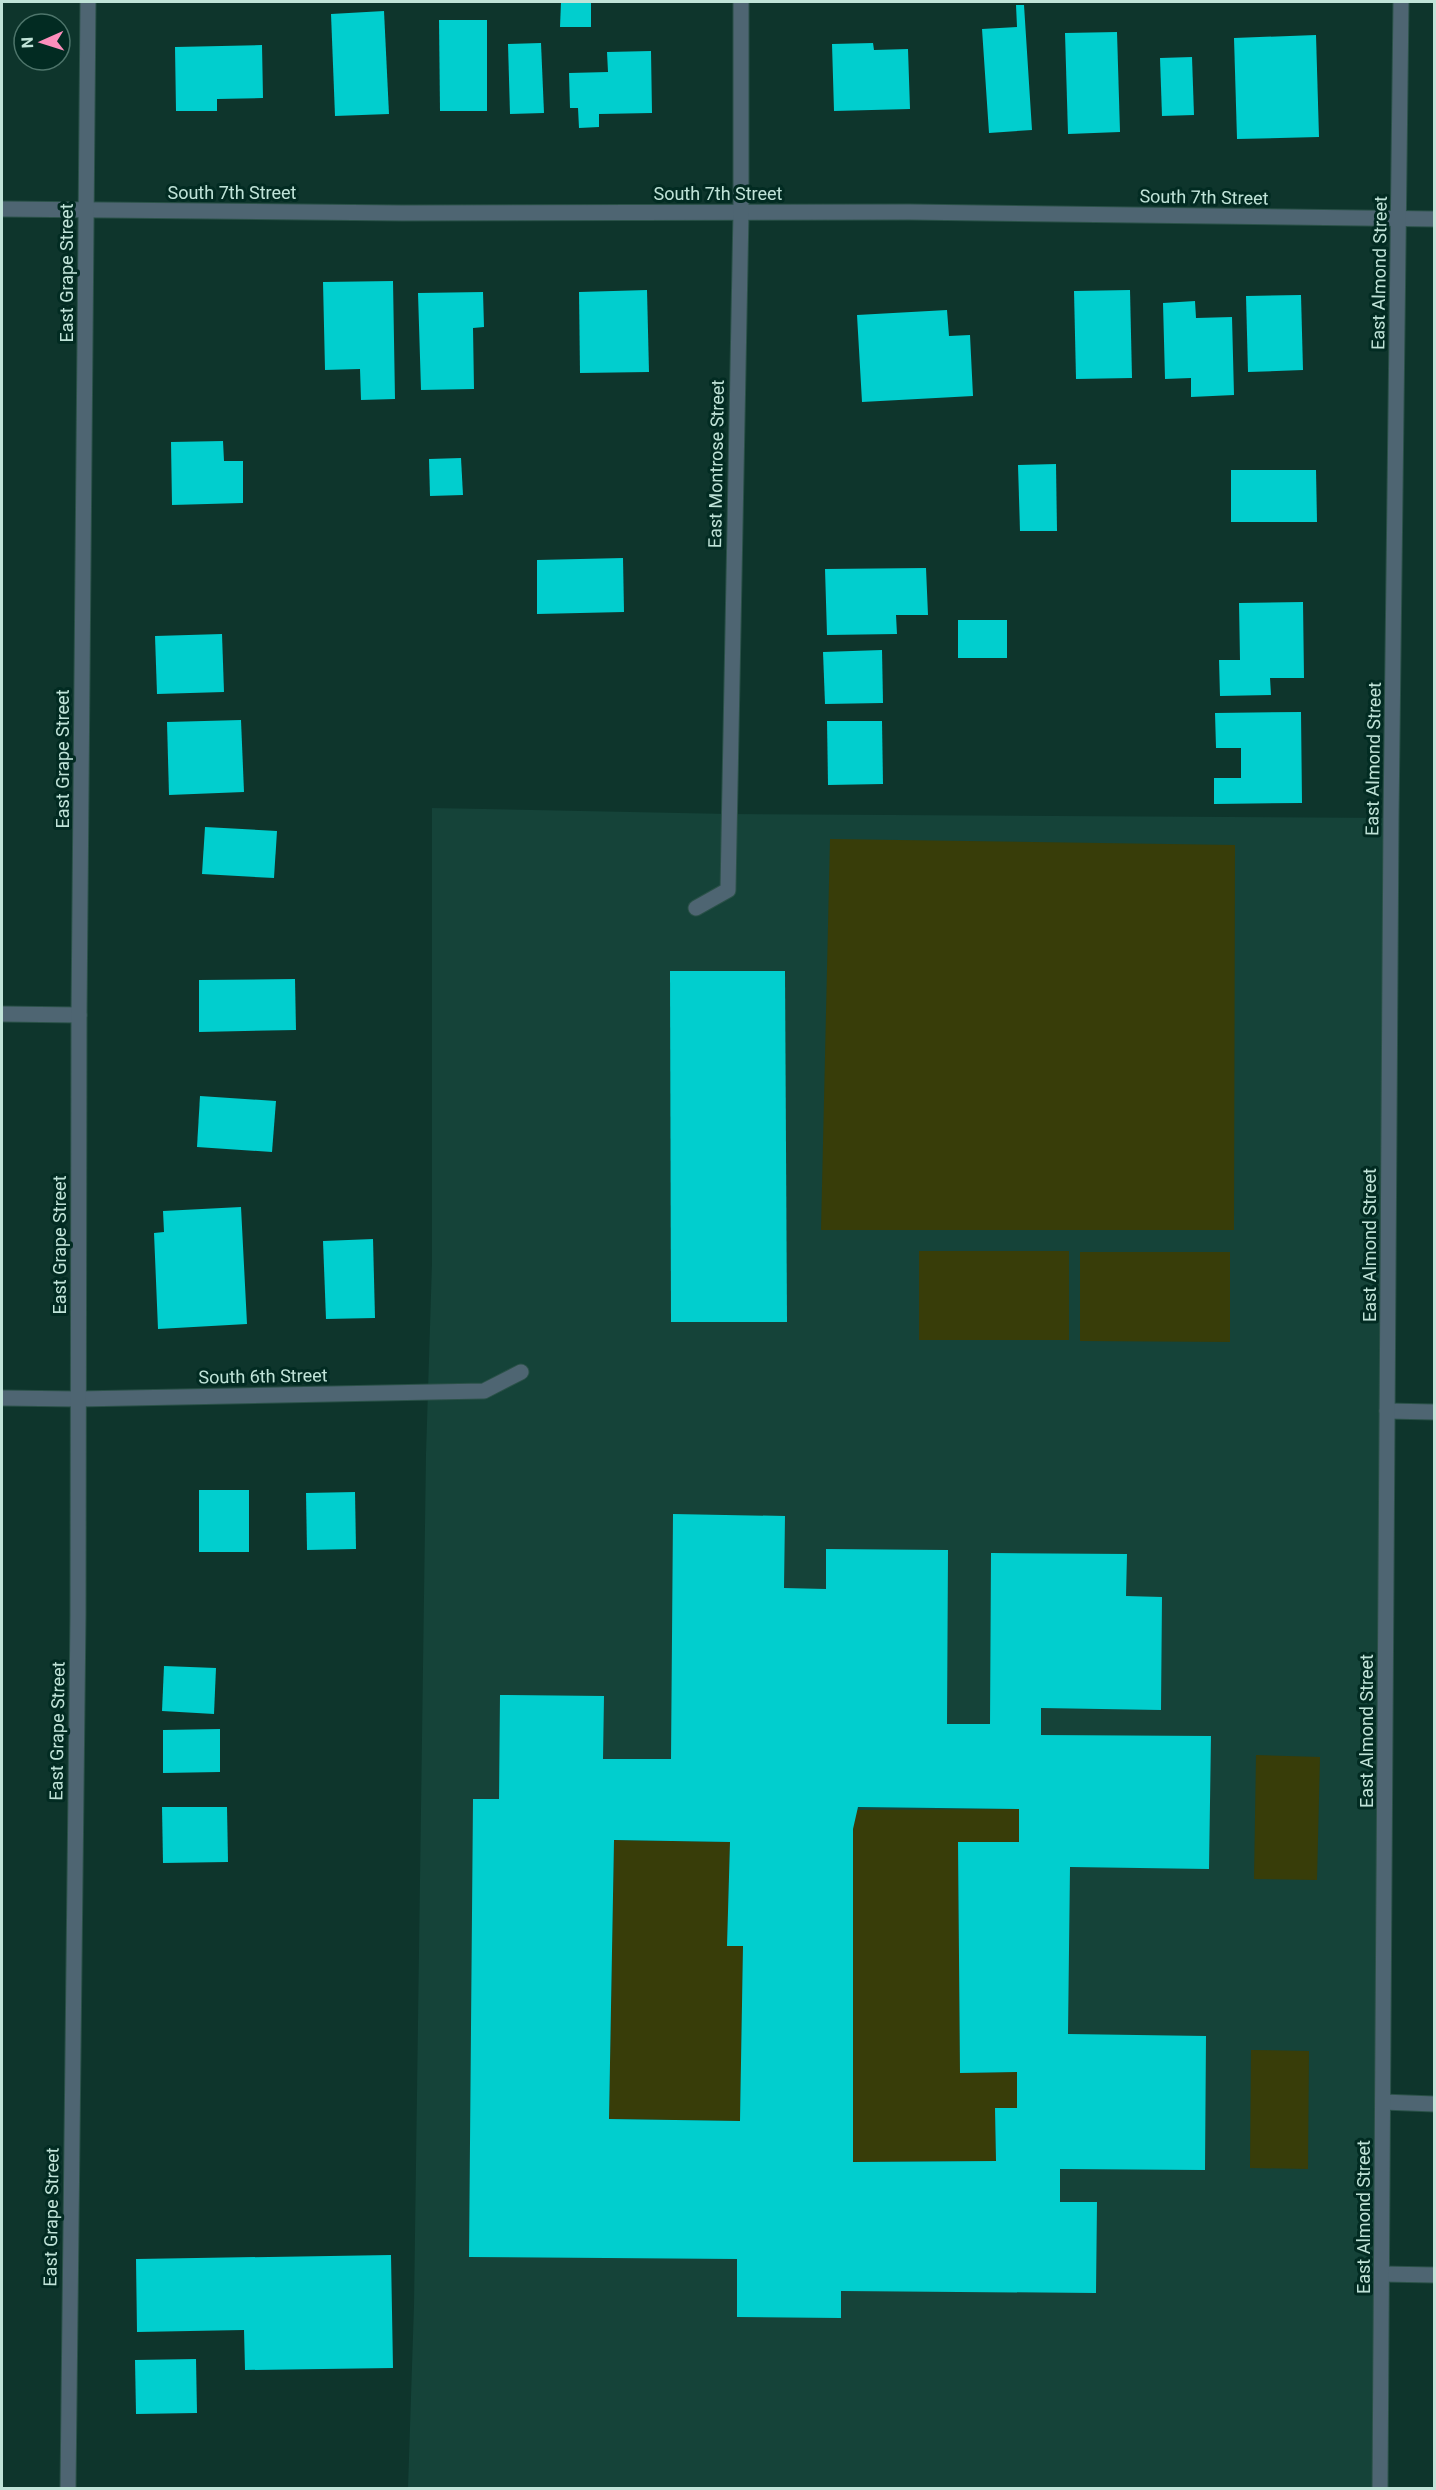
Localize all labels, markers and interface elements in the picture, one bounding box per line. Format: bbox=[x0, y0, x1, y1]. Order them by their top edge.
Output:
north arrow bbox=[12, 12, 72, 72]
text: N bbox=[18, 37, 37, 49]
street label: South 7th Street bbox=[167, 182, 297, 203]
street label: South 7th Street bbox=[653, 183, 783, 204]
street label: South 7th Street bbox=[1139, 185, 1269, 209]
street label: East Almond Street bbox=[1367, 196, 1391, 350]
street label: East Grape Street bbox=[56, 203, 77, 343]
street label: East Montrose Street bbox=[704, 379, 728, 548]
street label: East Almond Street bbox=[1361, 682, 1385, 836]
street label: East Grape Street bbox=[52, 689, 73, 829]
street label: East Almond Street bbox=[1359, 1168, 1380, 1322]
street label: East Grape Street bbox=[49, 1175, 70, 1315]
street label: South 6th Street bbox=[198, 1364, 328, 1388]
street label: East Almond Street bbox=[1356, 1654, 1377, 1808]
street label: East Grape Street bbox=[45, 1661, 69, 1801]
street label: East Almond Street bbox=[1353, 2140, 1374, 2294]
street label: East Grape Street bbox=[39, 2147, 63, 2287]

